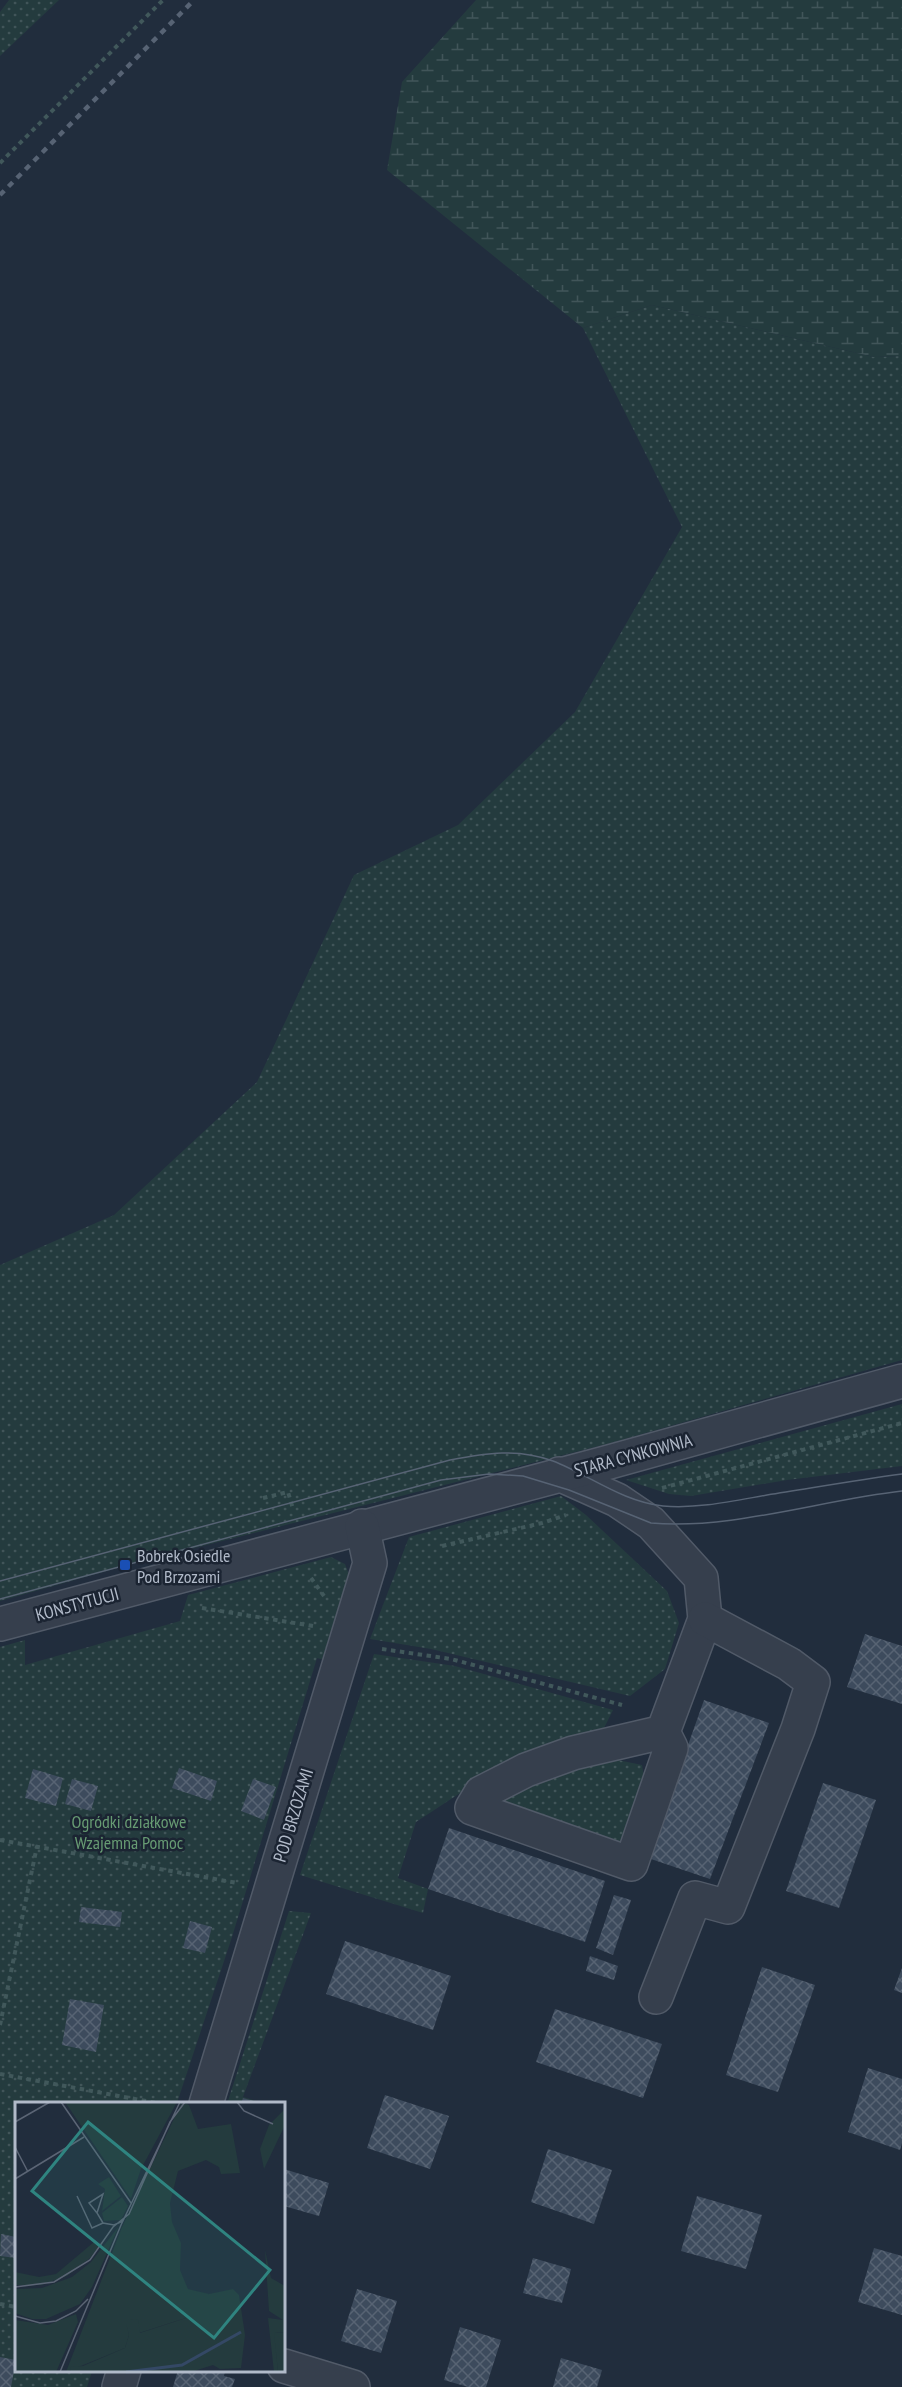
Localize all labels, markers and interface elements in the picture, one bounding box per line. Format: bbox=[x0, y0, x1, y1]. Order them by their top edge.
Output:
street label: STARA CYNKOWNIA bbox=[571, 1428, 695, 1482]
place label: Bobrek Osiedle Pod Brzozami bbox=[137, 1544, 231, 1588]
marker: Bobrek Osiedle Pod Brzozami bbox=[118, 1558, 132, 1572]
street label: KONSTYTUCJI bbox=[33, 1582, 121, 1626]
street label: POD BRZOZAMI bbox=[268, 1765, 318, 1865]
park label: Ogródki działkowe Wzajemna Pomoc bbox=[72, 1810, 186, 1854]
inset map bbox=[15, 2102, 285, 2372]

